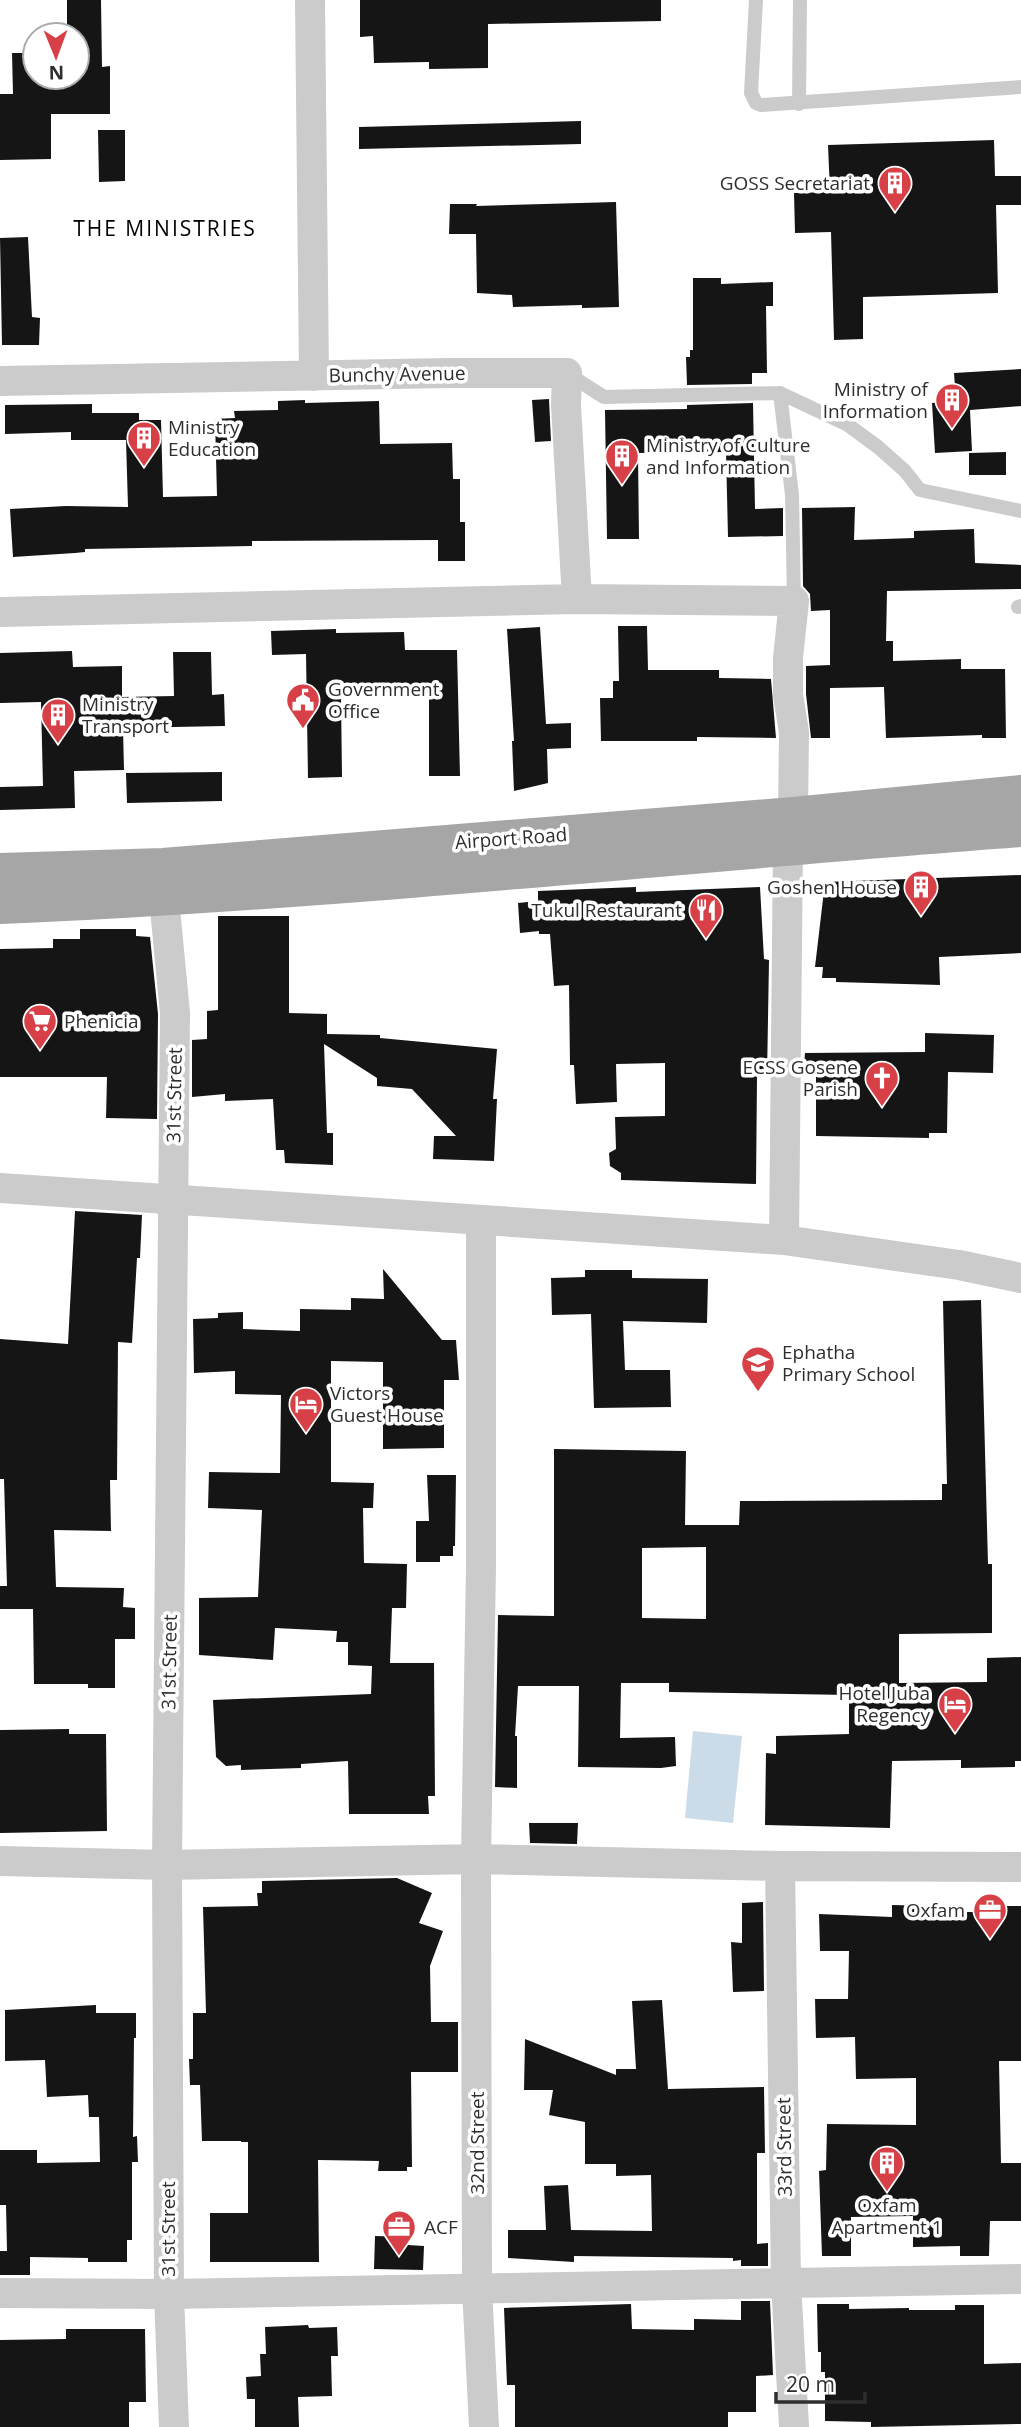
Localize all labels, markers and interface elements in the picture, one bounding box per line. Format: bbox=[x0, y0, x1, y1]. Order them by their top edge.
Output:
north arrow bbox=[21, 21, 91, 91]
text: N bbox=[48, 60, 64, 86]
building icon: GOSS Secretariat bbox=[876, 164, 914, 213]
place label: GOSS Secretariat bbox=[720, 170, 870, 196]
district label: THE MINISTRIES bbox=[73, 214, 257, 242]
street label: Bunchy Avenue bbox=[328, 360, 466, 388]
place label: Ministry of Information bbox=[823, 376, 930, 424]
building icon: Ministry of Information bbox=[933, 381, 971, 430]
place label: Ministry Education bbox=[168, 414, 256, 462]
building icon: Ministry Education bbox=[125, 419, 163, 468]
place label: Ministry of Culture and Information bbox=[646, 432, 810, 480]
building icon: Ministry of Culture and Information bbox=[603, 437, 641, 486]
place label: Government Office bbox=[328, 676, 440, 724]
public building icon: Government Office bbox=[284, 681, 322, 730]
place label: Ministry Transport bbox=[82, 691, 169, 739]
building icon: Ministry Transport bbox=[39, 696, 77, 745]
street label: Airport Road bbox=[454, 821, 568, 855]
building icon: Goshen House bbox=[902, 868, 940, 917]
place label: Goshen House bbox=[767, 874, 897, 900]
restaurant icon: Tukul Restaurant bbox=[687, 891, 725, 940]
place label: Tukul Restaurant bbox=[531, 897, 682, 923]
supermarket icon: Phenicia bbox=[21, 1002, 59, 1051]
place label: Phenicia bbox=[64, 1008, 139, 1034]
street label: 31st Street bbox=[160, 1047, 188, 1143]
place label: ECSS Gosene Parish bbox=[742, 1054, 858, 1102]
church icon: ECSS Gosene Parish bbox=[863, 1059, 901, 1108]
place label: Ephatha Primary School bbox=[782, 1339, 915, 1387]
school or university icon: Ephatha Primary School bbox=[739, 1344, 777, 1393]
place label: Victors Guest House bbox=[330, 1380, 444, 1428]
hotel icon: Victors Guest House bbox=[287, 1385, 325, 1434]
street label: 31st Street bbox=[155, 1614, 183, 1710]
place label: Hotel Juba Regency bbox=[838, 1680, 930, 1728]
hotel icon: Hotel Juba Regency bbox=[936, 1685, 974, 1734]
office icon: Oxfam bbox=[971, 1891, 1009, 1940]
place label: Oxfam bbox=[906, 1897, 965, 1923]
street label: 32nd Street bbox=[464, 2091, 490, 2195]
street label: 33rd Street bbox=[770, 2097, 798, 2197]
building icon: Oxfam Apartment 1 bbox=[868, 2144, 906, 2193]
street label: 31st Street bbox=[155, 2181, 181, 2277]
place label: Oxfam Apartment 1 bbox=[831, 2192, 943, 2240]
office icon: ACF bbox=[380, 2208, 418, 2257]
place label: ACF bbox=[424, 2214, 458, 2240]
scale bar bbox=[776, 2360, 865, 2404]
text: 20 m bbox=[786, 2370, 835, 2398]

